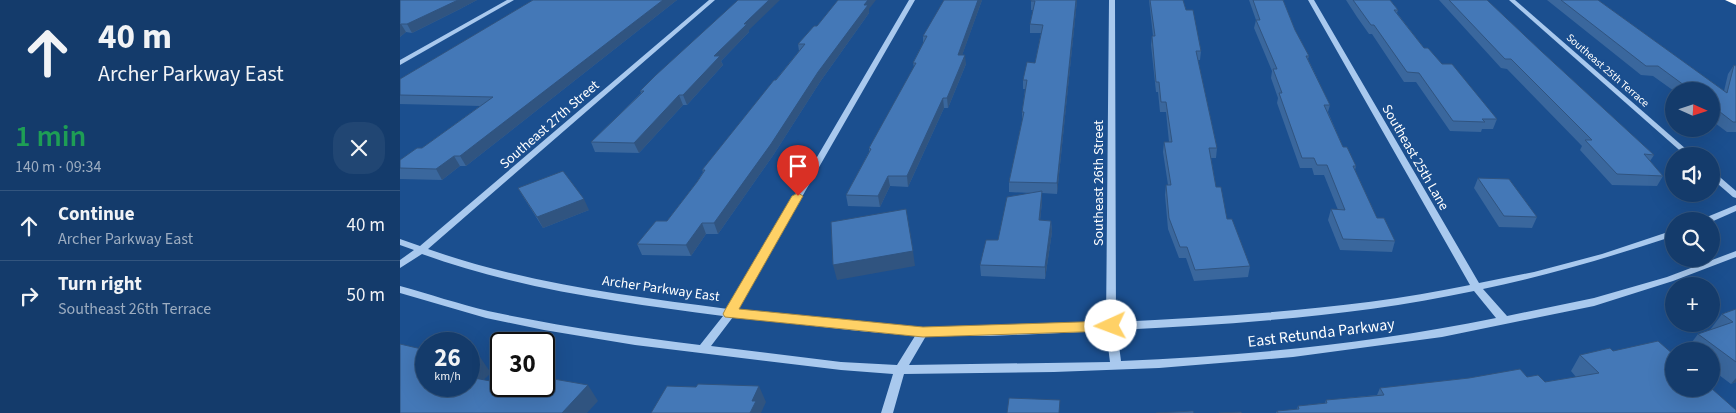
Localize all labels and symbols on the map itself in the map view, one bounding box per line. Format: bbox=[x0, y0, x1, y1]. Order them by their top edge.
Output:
street label: Southeast 25th Terrace bbox=[1563, 30, 1653, 111]
street label: Southeast 27th Street bbox=[496, 76, 604, 174]
north arrow bbox=[1665, 82, 1720, 138]
street label: Southeast 25th Lane bbox=[1377, 101, 1454, 214]
street label: Southeast 26th Street bbox=[1089, 120, 1109, 246]
pin bbox=[777, 145, 819, 196]
street label: Archer Parkway East bbox=[601, 271, 721, 307]
position arrow bbox=[1084, 299, 1136, 351]
street label: East Retunda Parkway bbox=[1246, 313, 1396, 353]
speed limit sign: 30 bbox=[490, 332, 555, 397]

